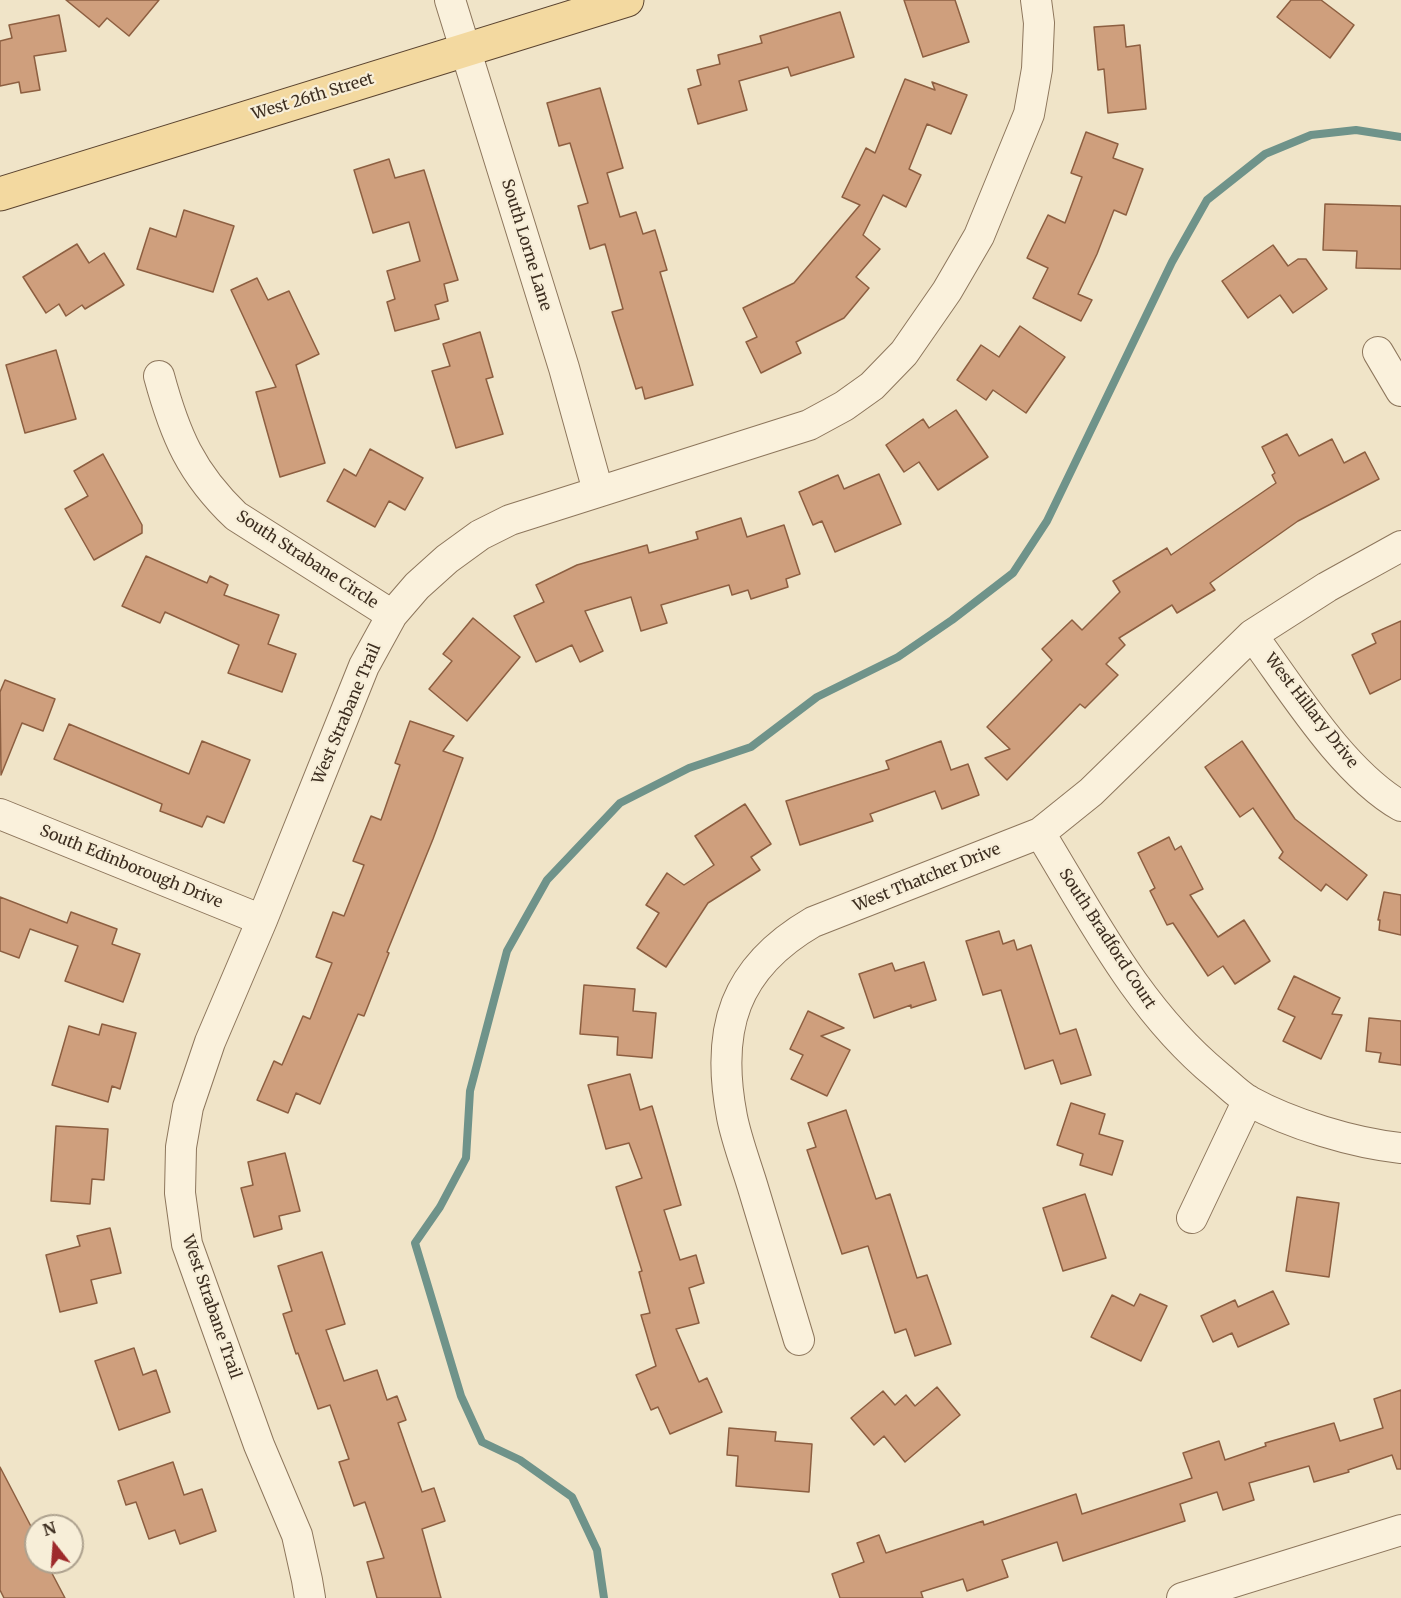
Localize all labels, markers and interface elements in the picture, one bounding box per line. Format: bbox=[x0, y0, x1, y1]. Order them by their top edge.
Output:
street label: West 26th Street bbox=[250, 69, 376, 125]
street label: South Lorne Lane bbox=[497, 177, 555, 313]
street label: South Strabane Circle bbox=[233, 507, 381, 613]
street label: West Strabane Trail bbox=[309, 641, 385, 787]
street label: West Hillary Drive bbox=[1260, 650, 1362, 772]
street label: South Edinborough Drive bbox=[37, 821, 225, 913]
street label: West Thatcher Drive bbox=[851, 840, 1003, 916]
street label: South Bradford Court bbox=[1054, 865, 1160, 1013]
street label: West Strabane Trail bbox=[177, 1233, 245, 1381]
north arrow bbox=[24, 1514, 84, 1574]
text: N bbox=[40, 1517, 58, 1540]

